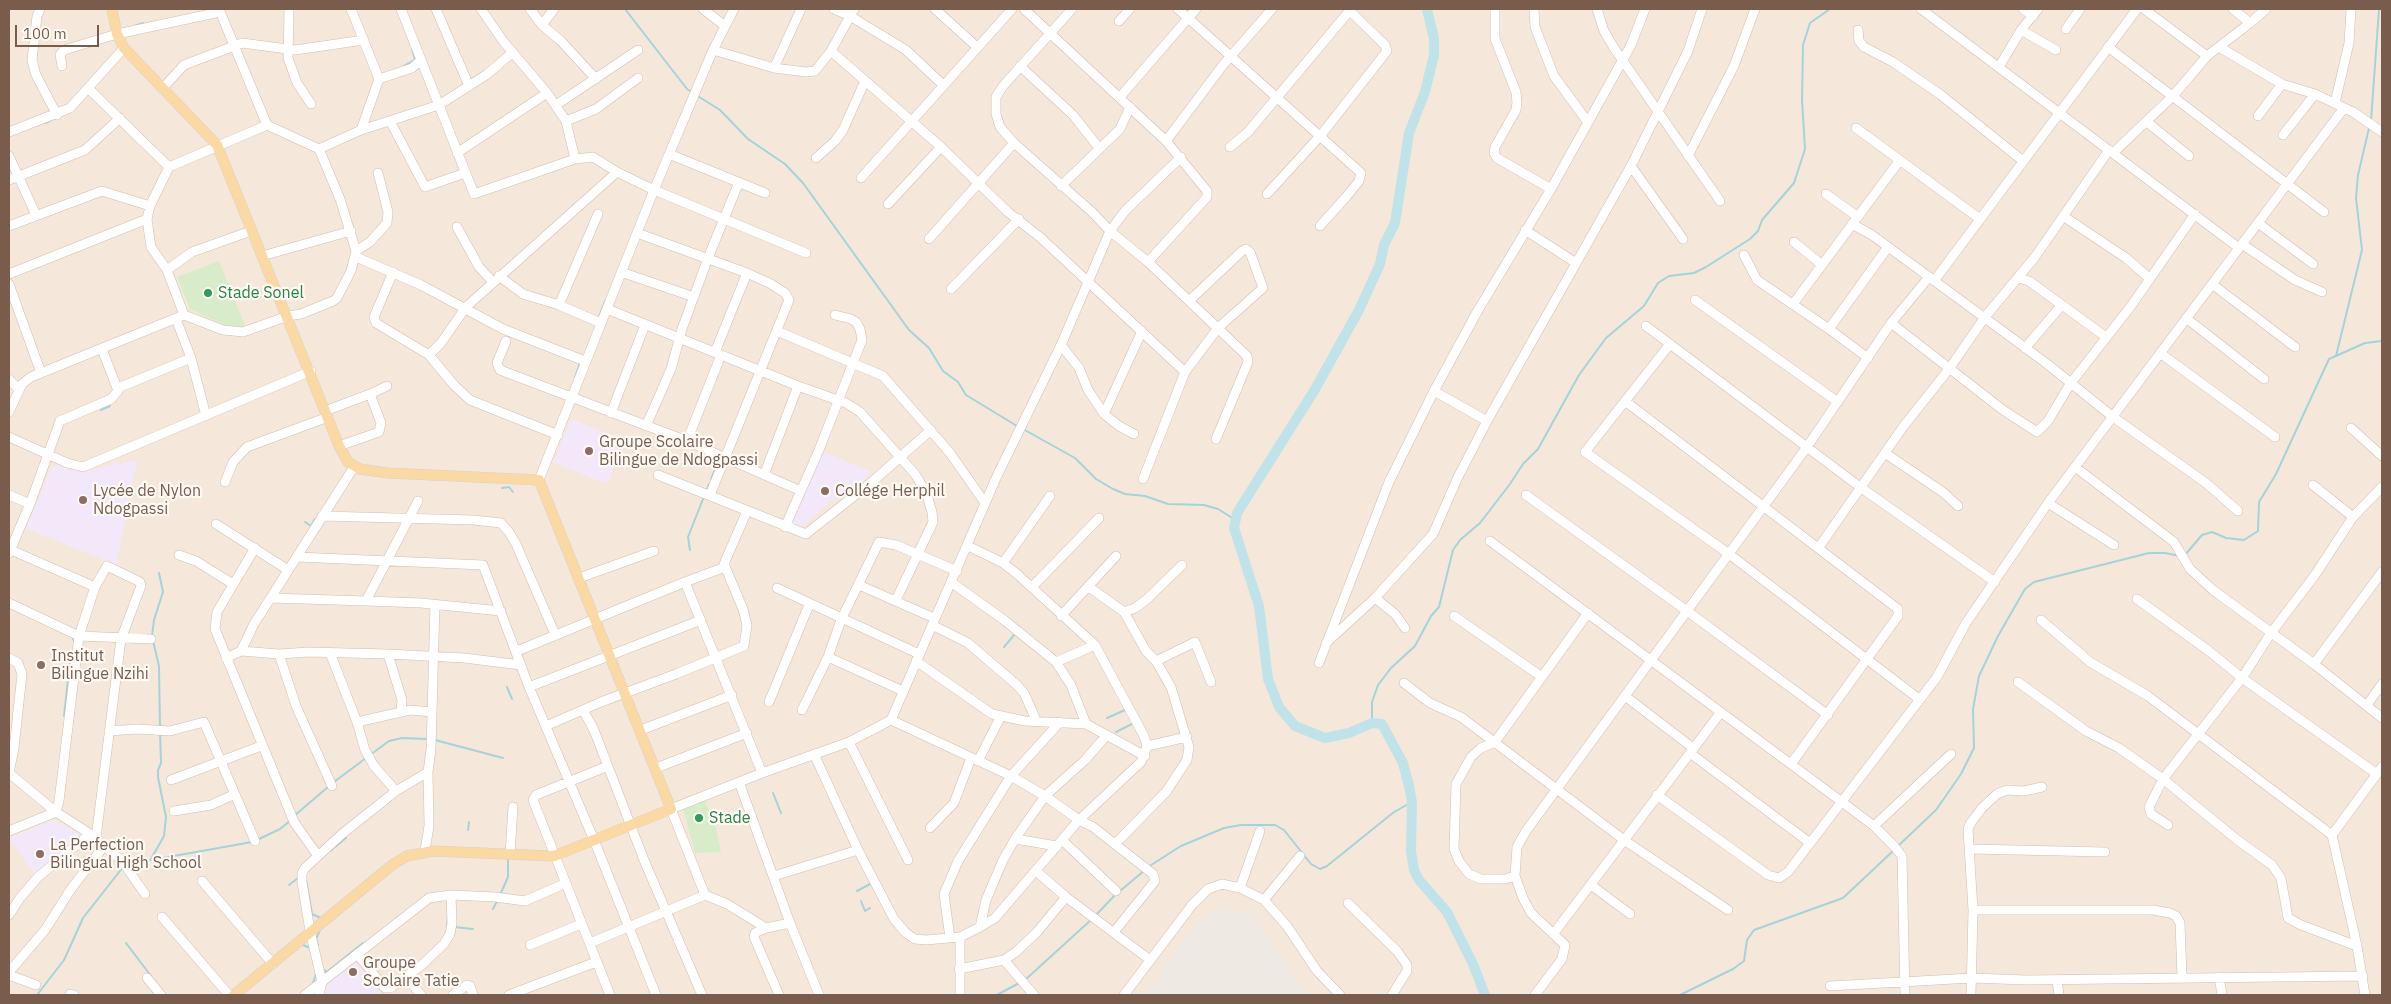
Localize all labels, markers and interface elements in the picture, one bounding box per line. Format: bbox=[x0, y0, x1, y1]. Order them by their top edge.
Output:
scale bar bbox=[18, 15, 101, 47]
text: 100 m bbox=[23, 24, 67, 43]
place label: Stade Sonel bbox=[218, 283, 304, 303]
marker: Stade Sonel bbox=[202, 287, 214, 299]
place label: Groupe Scolaire Bilingue de Ndogpassi bbox=[599, 432, 758, 470]
marker: Groupe Scolaire Bilingue de Ndogpassi bbox=[583, 445, 595, 457]
place label: Lycée de Nylon Ndogpassi bbox=[93, 481, 201, 519]
place label: Collége Herphil bbox=[835, 481, 945, 501]
marker: Collége Herphil bbox=[819, 485, 831, 497]
marker: Lycée de Nylon Ndogpassi bbox=[77, 494, 89, 506]
place label: Institut Bilingue Nzihi bbox=[51, 646, 149, 684]
marker: Institut Bilingue Nzihi bbox=[35, 659, 47, 671]
place label: Stade bbox=[709, 808, 751, 828]
marker: Stade bbox=[693, 812, 705, 824]
place label: La Perfection Bilingual High School bbox=[50, 835, 201, 873]
marker: La Perfection Bilingual High School bbox=[34, 848, 46, 860]
place label: Groupe Scolaire Tatie bbox=[363, 953, 459, 991]
marker: Groupe Scolaire Tatie bbox=[347, 966, 359, 978]

